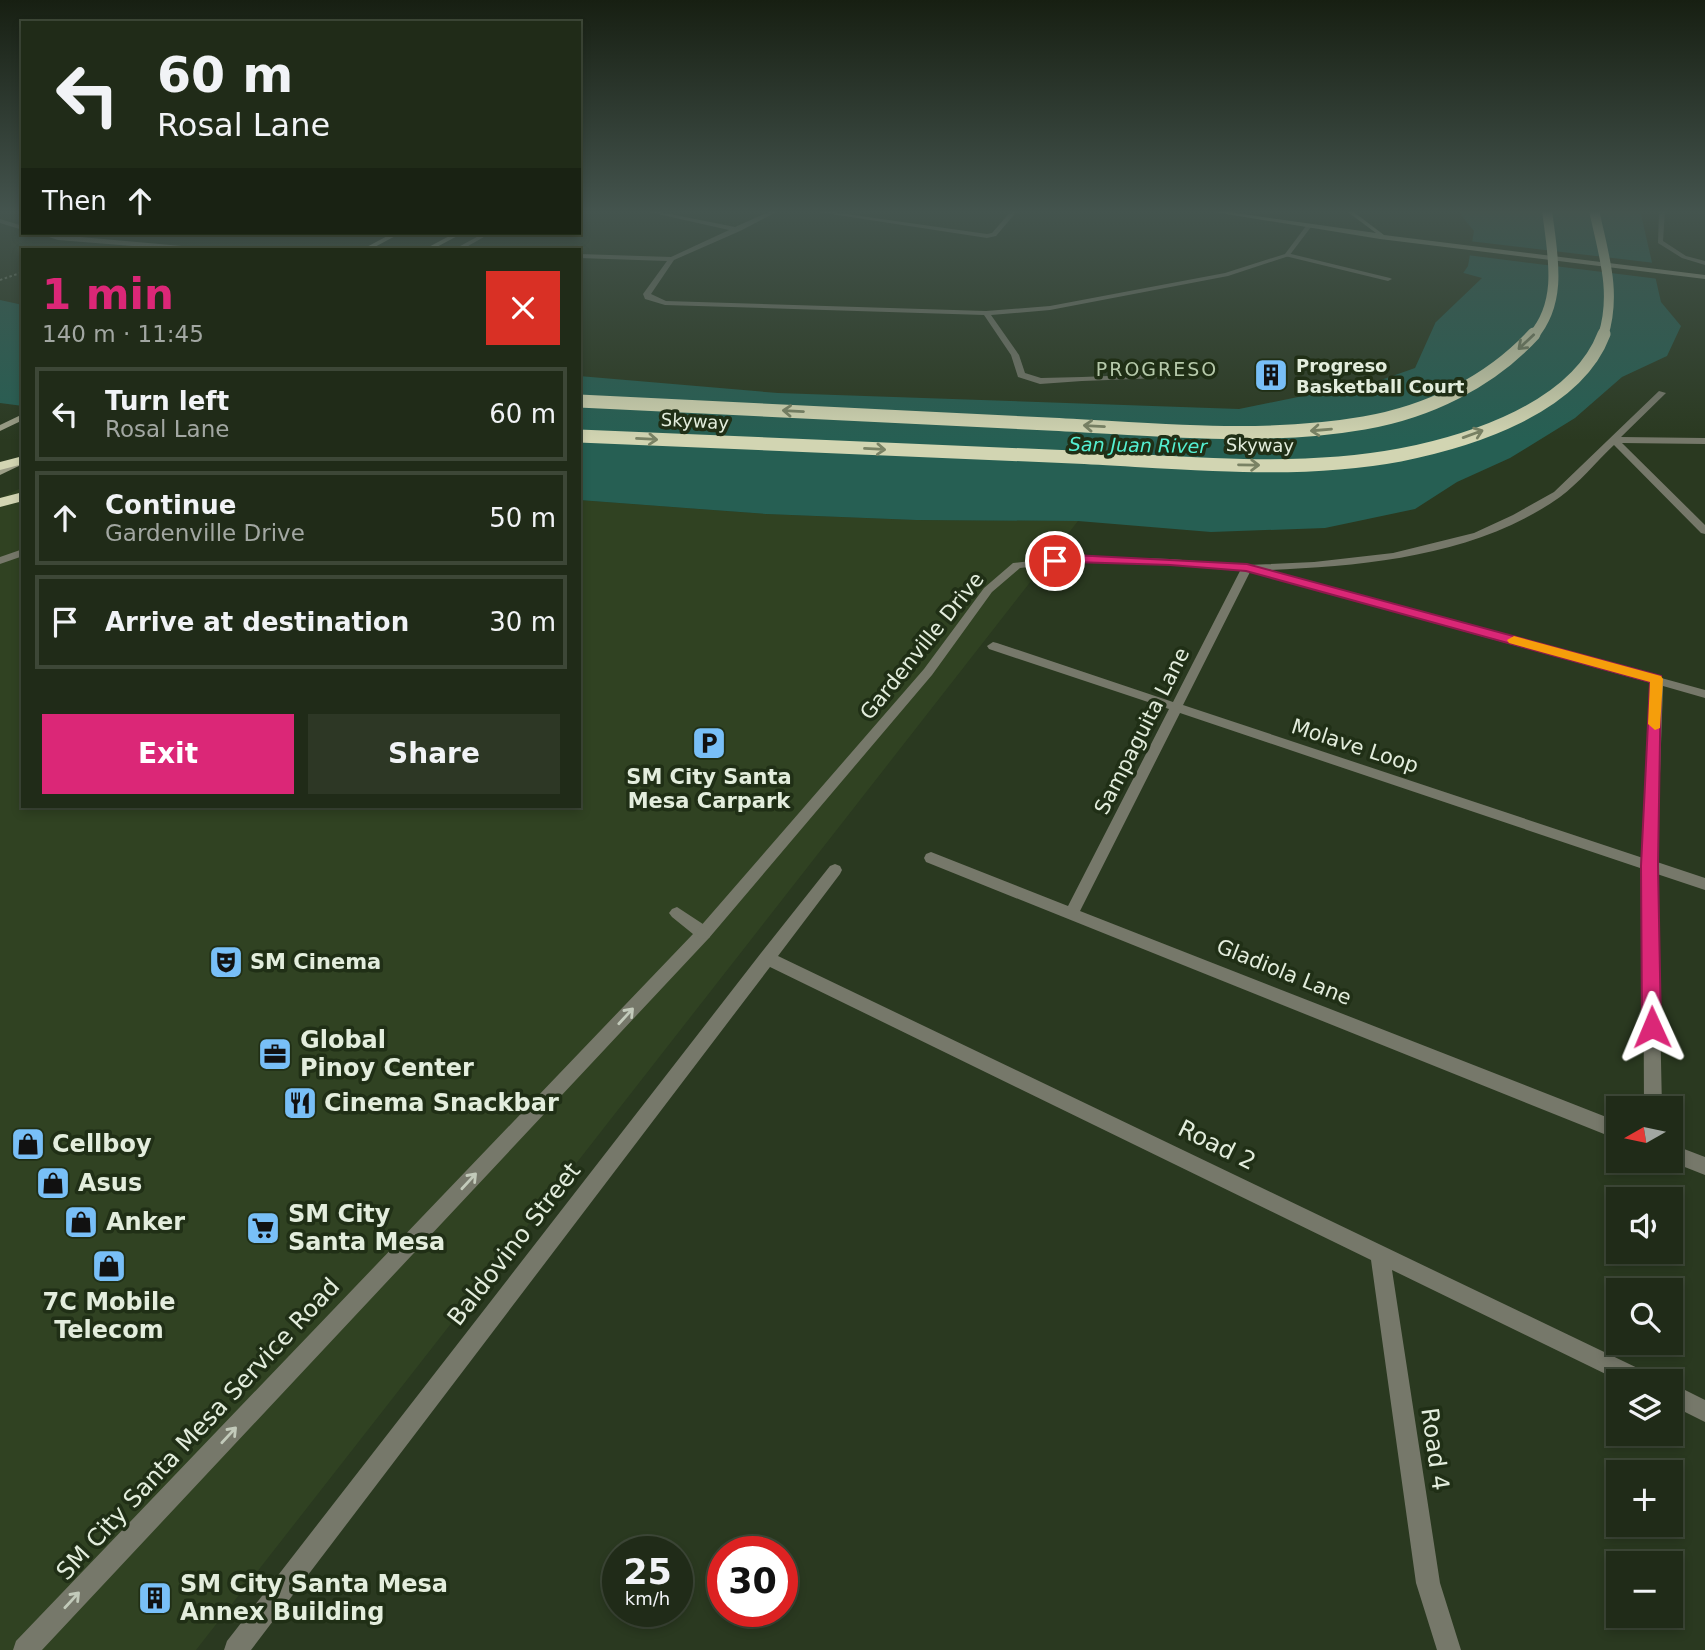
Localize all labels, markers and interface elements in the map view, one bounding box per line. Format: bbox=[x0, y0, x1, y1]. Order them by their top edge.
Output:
text: 60 m bbox=[157, 47, 293, 104]
icon: left bbox=[42, 49, 133, 140]
text: Rosal Lane bbox=[157, 106, 330, 144]
icon: ahead bbox=[121, 182, 159, 220]
text: Then bbox=[42, 186, 107, 216]
text: 1 min bbox=[42, 270, 174, 319]
button: close bbox=[486, 271, 560, 345]
text: 140 m · 11:45 bbox=[42, 321, 204, 347]
one-way arrow bbox=[1518, 334, 1535, 351]
place label: Progreso Basketball Court bbox=[1296, 355, 1465, 397]
building icon: Progreso Basketball Court bbox=[1252, 356, 1290, 394]
district label: PROGRESO bbox=[1096, 358, 1218, 380]
text: Turn left bbox=[105, 386, 229, 416]
icon: left bbox=[46, 395, 84, 433]
text: 60 m bbox=[489, 399, 556, 429]
one-way arrow bbox=[782, 404, 805, 417]
street label: Skyway bbox=[660, 409, 730, 433]
text: Rosal Lane bbox=[105, 416, 229, 442]
one-way arrow bbox=[1082, 419, 1105, 432]
one-way arrow bbox=[1310, 424, 1333, 437]
one-way arrow bbox=[1461, 427, 1483, 439]
one-way arrow bbox=[636, 432, 659, 445]
water label: San Juan River bbox=[1069, 433, 1209, 457]
street label: Skyway bbox=[1226, 434, 1295, 456]
one-way arrow bbox=[863, 442, 886, 455]
one-way arrow bbox=[1237, 458, 1260, 472]
text: Continue bbox=[105, 490, 236, 520]
icon: ahead bbox=[46, 499, 84, 537]
text: 50 m bbox=[489, 503, 556, 533]
text: Gardenville Drive bbox=[105, 520, 305, 546]
pin bbox=[1025, 531, 1085, 591]
icon: arrive bbox=[1036, 542, 1074, 580]
street label: Gardenville Drive bbox=[855, 568, 989, 724]
icon: arrive bbox=[46, 603, 84, 641]
text: Arrive at destination bbox=[105, 607, 409, 637]
text: 30 m bbox=[489, 607, 556, 637]
street label: Sampaguita Lane bbox=[1090, 644, 1194, 818]
button: Exit bbox=[42, 714, 294, 794]
button: Share bbox=[308, 714, 560, 794]
street label: Molave Loop bbox=[1288, 714, 1422, 778]
parking icon: SM City Santa Mesa Carpark bbox=[690, 724, 728, 762]
place label: SM City Santa Mesa Carpark bbox=[626, 765, 792, 813]
street label: Gladiola Lane bbox=[1213, 934, 1355, 1010]
theatre icon: SM Cinema bbox=[207, 943, 245, 981]
place label: SM Cinema bbox=[250, 950, 381, 974]
position arrow bbox=[1615, 990, 1689, 1064]
one-way arrow bbox=[617, 1008, 634, 1025]
place label: Global Pinoy Center bbox=[300, 1026, 474, 1082]
office icon: Global Pinoy Center bbox=[256, 1035, 294, 1073]
restaurant icon: Cinema Snackbar bbox=[281, 1084, 319, 1122]
place label: Cinema Snackbar bbox=[324, 1089, 559, 1117]
north arrow bbox=[1606, 1096, 1684, 1172]
map controls bbox=[1606, 1096, 1683, 1628]
street label: Road 2 bbox=[1174, 1114, 1260, 1176]
shop icon: Cellboy bbox=[9, 1125, 47, 1163]
place label: Cellboy bbox=[52, 1130, 152, 1158]
street label: Baldovino Street bbox=[442, 1157, 586, 1331]
shop icon: Asus bbox=[34, 1164, 72, 1202]
place label: Asus bbox=[78, 1169, 142, 1197]
one-way arrow bbox=[461, 1173, 478, 1190]
button: sound bbox=[1606, 1187, 1683, 1264]
place label: SM City Santa Mesa bbox=[288, 1200, 445, 1256]
shop icon: Anker bbox=[62, 1203, 100, 1241]
place label: Anker bbox=[106, 1208, 185, 1236]
supermarket icon: SM City Santa Mesa bbox=[244, 1209, 282, 1247]
shop icon: 7C Mobile Telecom bbox=[90, 1247, 128, 1285]
street label: SM City Santa Mesa Service Road bbox=[51, 1272, 345, 1586]
button: search bbox=[1606, 1278, 1683, 1355]
place label: 7C Mobile Telecom bbox=[43, 1288, 175, 1344]
button: layers bbox=[1606, 1369, 1683, 1446]
street label: Road 4 bbox=[1415, 1406, 1455, 1492]
one-way arrow bbox=[220, 1427, 237, 1444]
button: + bbox=[1606, 1460, 1683, 1537]
speed limit sign: 30 bbox=[707, 1536, 798, 1627]
button: − bbox=[1606, 1551, 1683, 1628]
text: 25 bbox=[623, 1552, 672, 1592]
place label: SM City Santa Mesa Annex Building bbox=[180, 1570, 448, 1626]
building icon: SM City Santa Mesa Annex Building bbox=[136, 1579, 174, 1617]
text: km/h bbox=[625, 1588, 670, 1609]
one-way arrow bbox=[63, 1592, 80, 1610]

